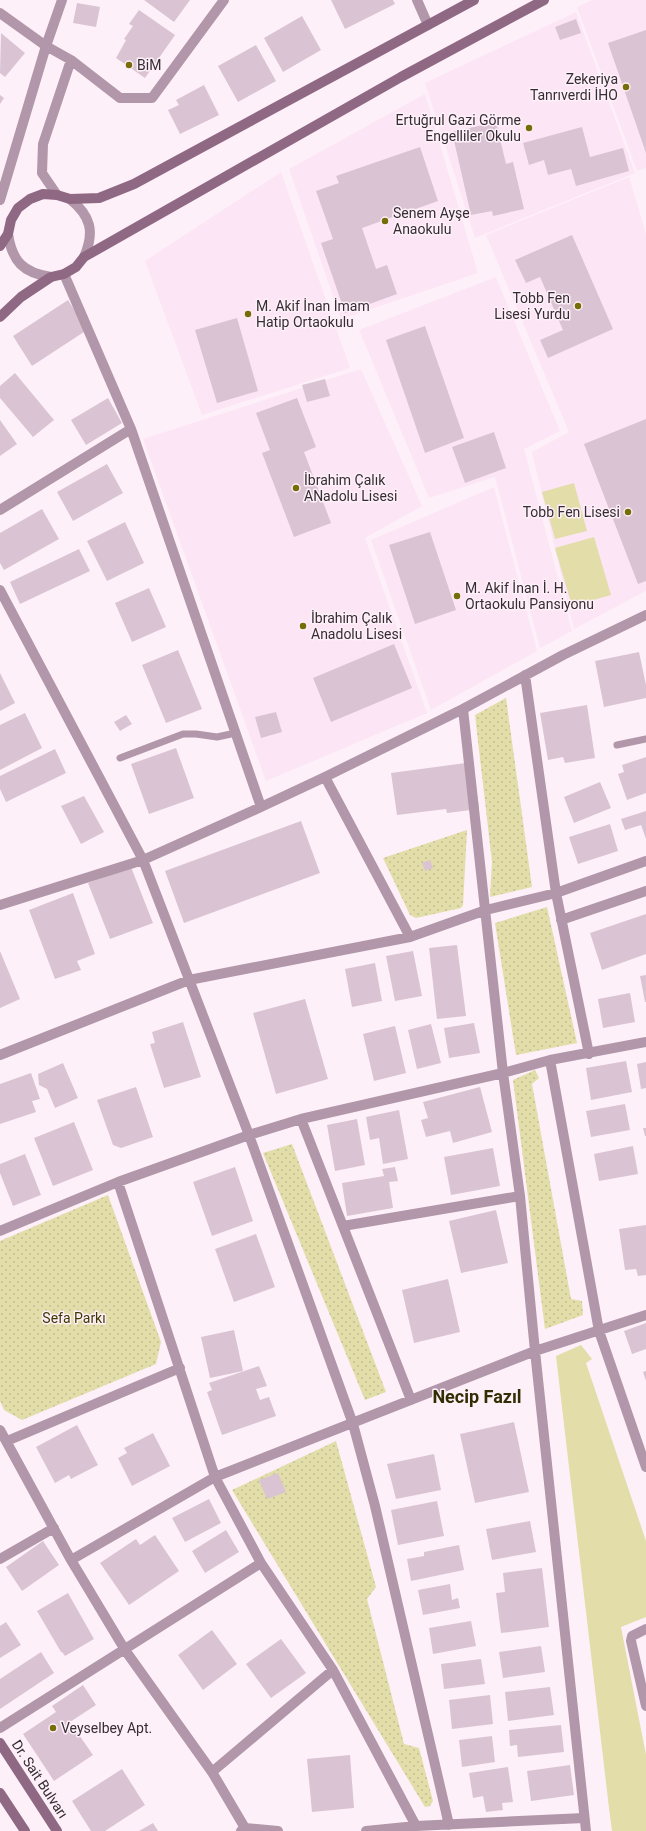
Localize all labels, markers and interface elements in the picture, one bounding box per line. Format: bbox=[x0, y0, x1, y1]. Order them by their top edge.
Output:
place label: BiM bbox=[137, 57, 161, 73]
marker: BiM bbox=[124, 60, 134, 70]
place label: Zekeriya Tanrıverdi İHO bbox=[530, 71, 618, 103]
marker: Zekeriya Tanrıverdi İHO bbox=[621, 82, 631, 92]
place label: Ertuğrul Gazi Görme Engelliler Okulu bbox=[396, 112, 521, 144]
marker: Ertuğrul Gazi Görme Engelliler Okulu bbox=[524, 123, 534, 133]
place label: Senem Ayşe Anaokulu bbox=[393, 205, 470, 237]
marker: Senem Ayşe Anaokulu bbox=[380, 216, 390, 226]
place label: Tobb Fen Lisesi Yurdu bbox=[494, 290, 570, 322]
place label: M. Akif İnan İmam Hatip Ortaokulu bbox=[256, 298, 370, 330]
marker: Tobb Fen Lisesi Yurdu bbox=[573, 301, 583, 311]
marker: M. Akif İnan İmam Hatip Ortaokulu bbox=[243, 309, 253, 319]
place label: İbrahim Çalık ANadolu Lisesi bbox=[304, 472, 397, 504]
marker: İbrahim Çalık ANadolu Lisesi bbox=[291, 483, 301, 493]
place label: Tobb Fen Lisesi bbox=[523, 504, 620, 520]
marker: Tobb Fen Lisesi bbox=[623, 507, 633, 517]
place label: M. Akif İnan İ. H. Ortaokulu Pansiyonu bbox=[465, 580, 594, 612]
marker: M. Akif İnan İ. H. Ortaokulu Pansiyonu bbox=[452, 591, 462, 601]
place label: İbrahim Çalık Anadolu Lisesi bbox=[311, 610, 402, 642]
marker: İbrahim Çalık Anadolu Lisesi bbox=[298, 621, 308, 631]
park label: Sefa Parkı bbox=[42, 1310, 106, 1326]
district label: Necip Fazıl bbox=[432, 1386, 522, 1407]
place label: Veyselbey Apt. bbox=[61, 1720, 152, 1736]
marker: Veyselbey Apt. bbox=[48, 1723, 58, 1733]
street label: Dr. Sait Bulvarı bbox=[9, 1737, 71, 1821]

